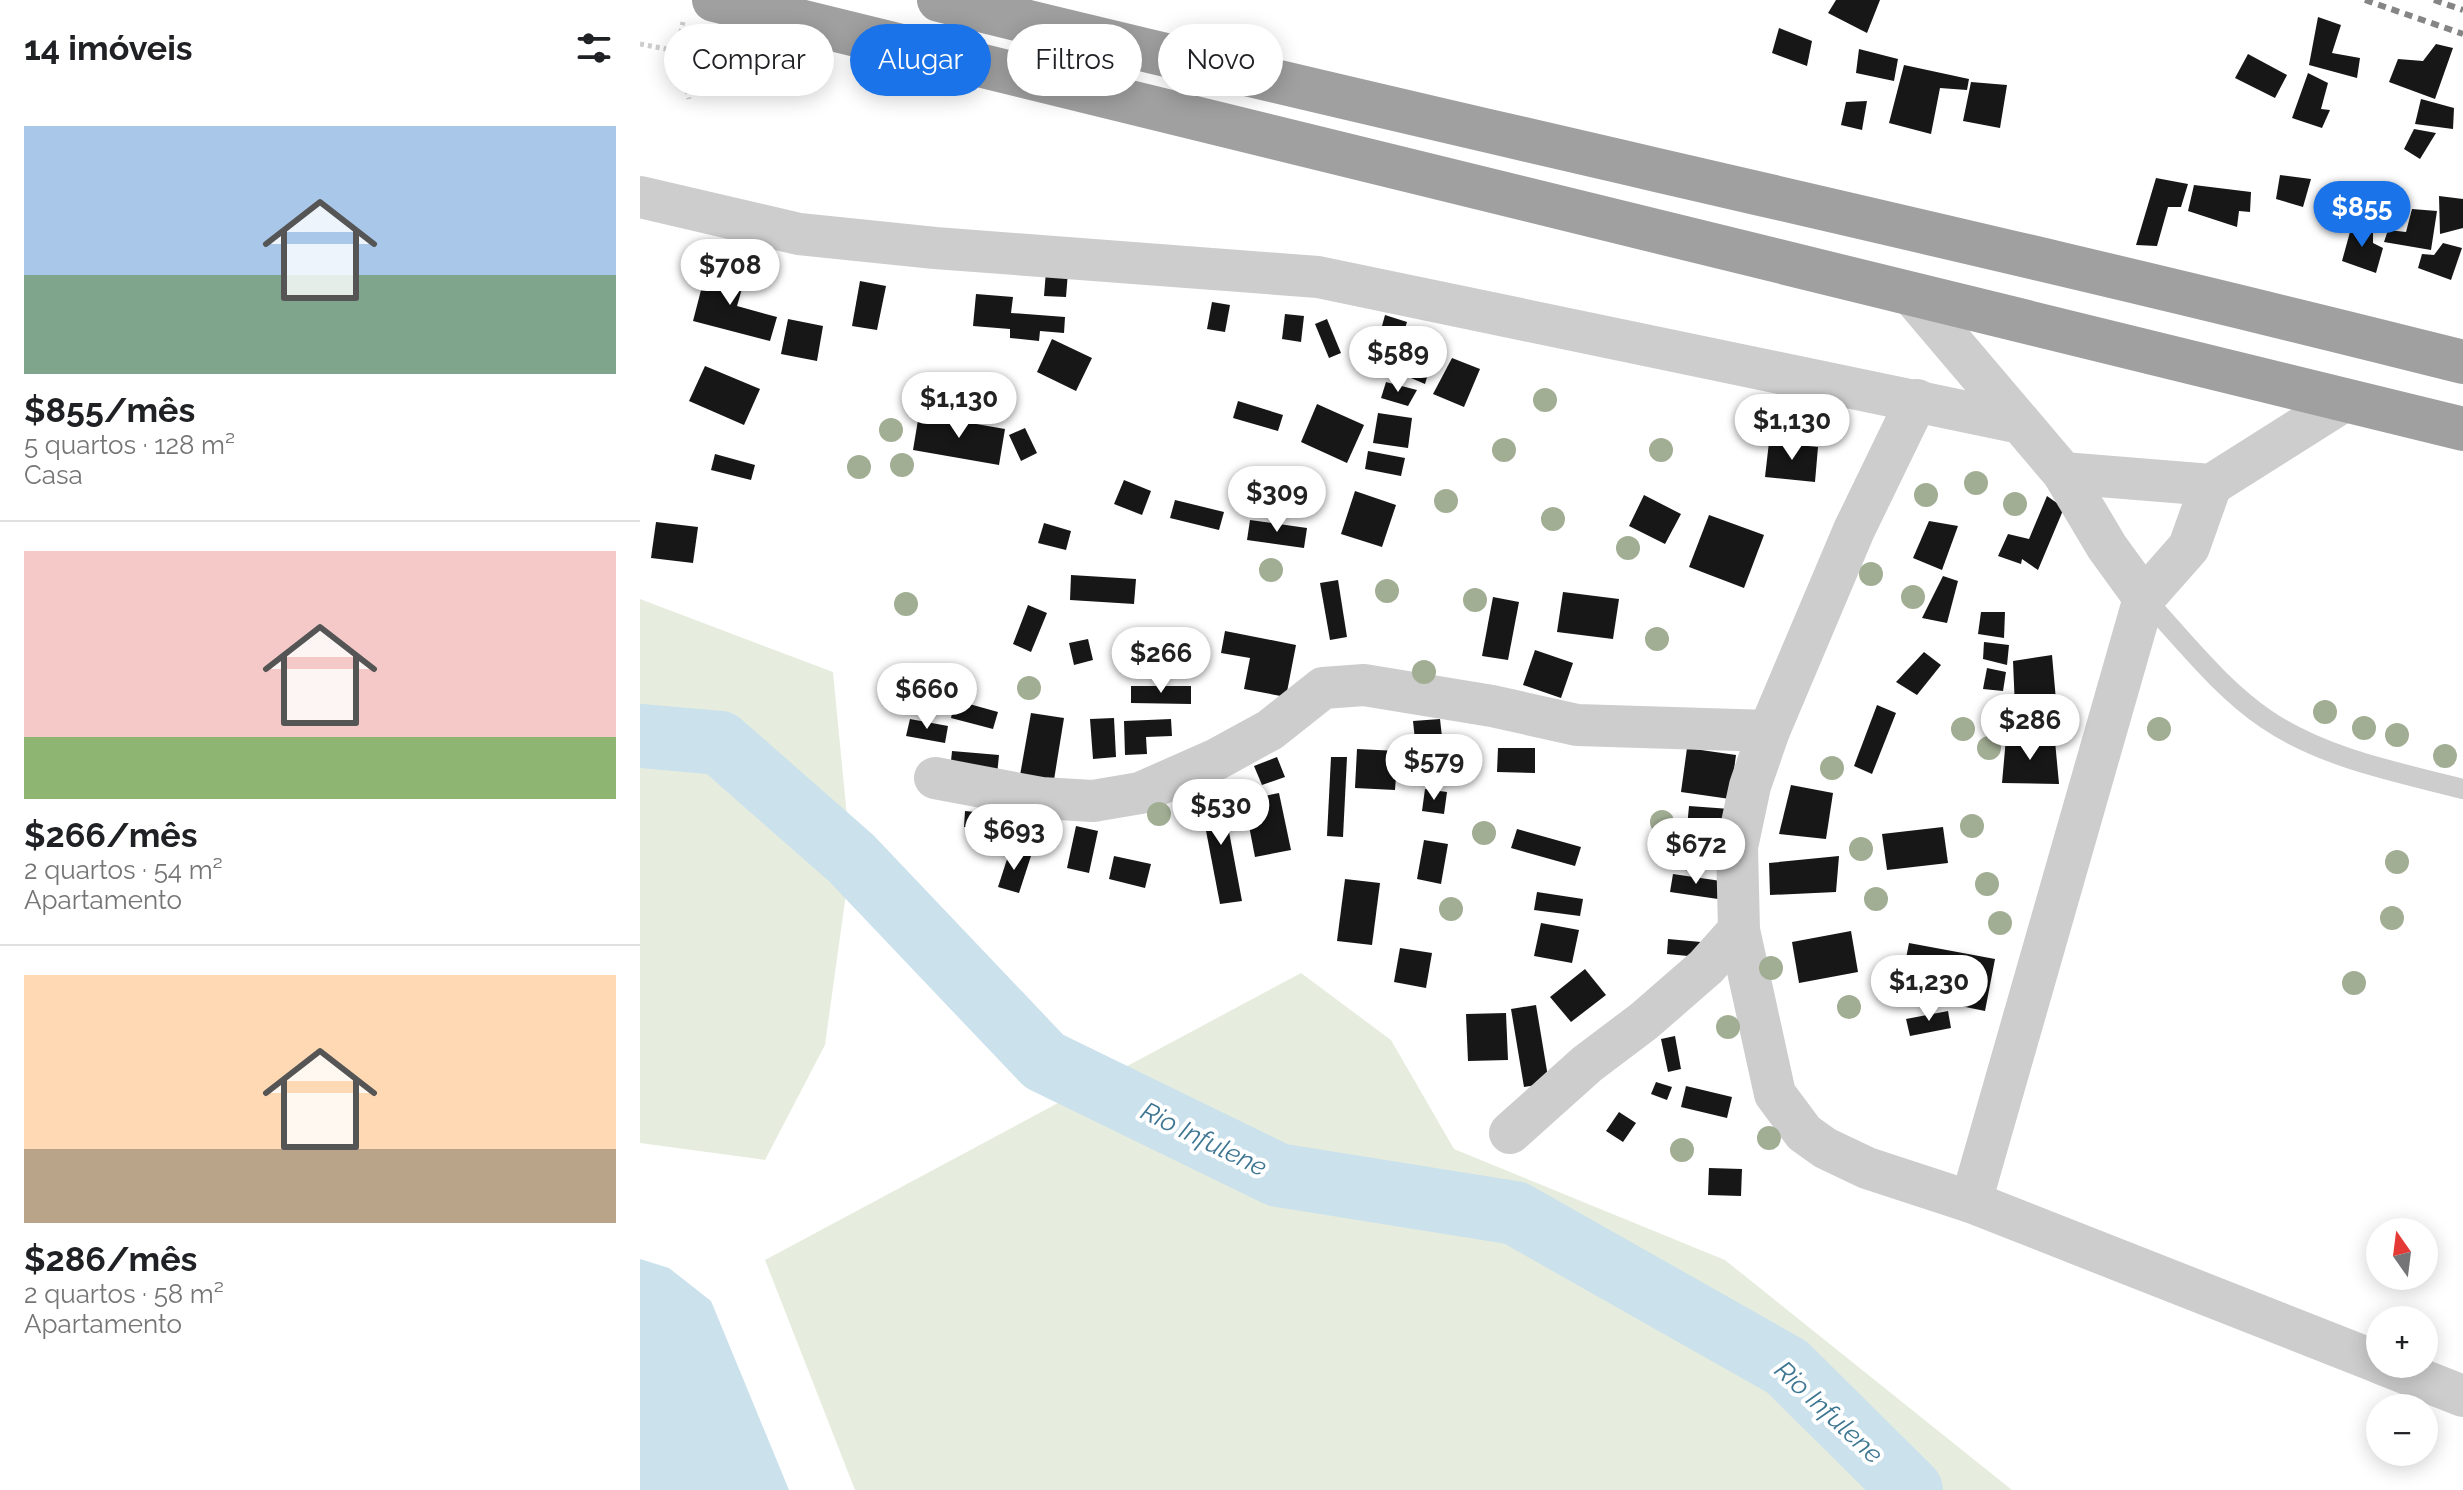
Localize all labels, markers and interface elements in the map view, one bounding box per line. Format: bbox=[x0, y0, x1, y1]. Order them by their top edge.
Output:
chip: Comprar bbox=[664, 24, 834, 96]
chip: Alugar bbox=[850, 24, 991, 96]
chip: Filtros bbox=[1007, 24, 1142, 96]
chip: Novo bbox=[1158, 24, 1283, 96]
icon: filters bbox=[572, 26, 616, 70]
text: 14 imóveis bbox=[24, 28, 193, 68]
icon: home bbox=[248, 178, 392, 322]
pin: $855 bbox=[2315, 181, 2409, 249]
text: $855 bbox=[2332, 192, 2393, 222]
pin: $708 bbox=[683, 239, 777, 307]
text: $708 bbox=[699, 250, 761, 280]
pin: $589 bbox=[1351, 326, 1445, 394]
text: $589 bbox=[1367, 337, 1429, 367]
pin: $1,130 bbox=[894, 372, 1024, 440]
text: $1,130 bbox=[920, 383, 998, 413]
text: $855/mês bbox=[24, 390, 195, 430]
pin: $1,130 bbox=[1727, 394, 1857, 462]
text: $1,130 bbox=[1753, 405, 1831, 435]
text: 5 quartos · 128 m² bbox=[24, 430, 235, 460]
text: Casa bbox=[24, 460, 83, 490]
pin: $309 bbox=[1230, 466, 1324, 534]
text: $309 bbox=[1246, 477, 1308, 507]
icon: home bbox=[248, 603, 392, 747]
pin: $266 bbox=[1114, 627, 1208, 695]
text: $266 bbox=[1130, 638, 1192, 668]
pin: $660 bbox=[880, 663, 974, 731]
text: $660 bbox=[895, 674, 959, 704]
pin: $286 bbox=[1983, 694, 2077, 762]
text: $286 bbox=[1999, 705, 2061, 735]
pin: $579 bbox=[1387, 734, 1481, 802]
text: $579 bbox=[1404, 745, 1464, 775]
pin: $530 bbox=[1174, 779, 1268, 847]
text: $530 bbox=[1190, 790, 1252, 820]
pin: $693 bbox=[967, 804, 1061, 872]
text: $266/mês bbox=[24, 815, 197, 855]
text: $693 bbox=[983, 815, 1045, 845]
pin: $672 bbox=[1649, 818, 1743, 886]
text: $672 bbox=[1665, 829, 1727, 859]
text: 2 quartos · 54 m² bbox=[24, 855, 223, 885]
text: Apartamento bbox=[24, 885, 182, 915]
pin: $1,230 bbox=[1864, 955, 1994, 1023]
text: $1,230 bbox=[1889, 966, 1969, 996]
icon: home bbox=[248, 1027, 392, 1171]
water label: Rio Infulene bbox=[1136, 1096, 1272, 1182]
north arrow bbox=[2366, 1218, 2438, 1290]
map controls bbox=[2366, 1218, 2438, 1466]
text: $286/mês bbox=[24, 1239, 197, 1279]
text: 2 quartos · 58 m² bbox=[24, 1279, 224, 1309]
button: + bbox=[2366, 1306, 2438, 1378]
text: Apartamento bbox=[24, 1309, 182, 1339]
water label: Rio Infulene bbox=[1769, 1355, 1889, 1469]
button: − bbox=[2366, 1394, 2438, 1466]

